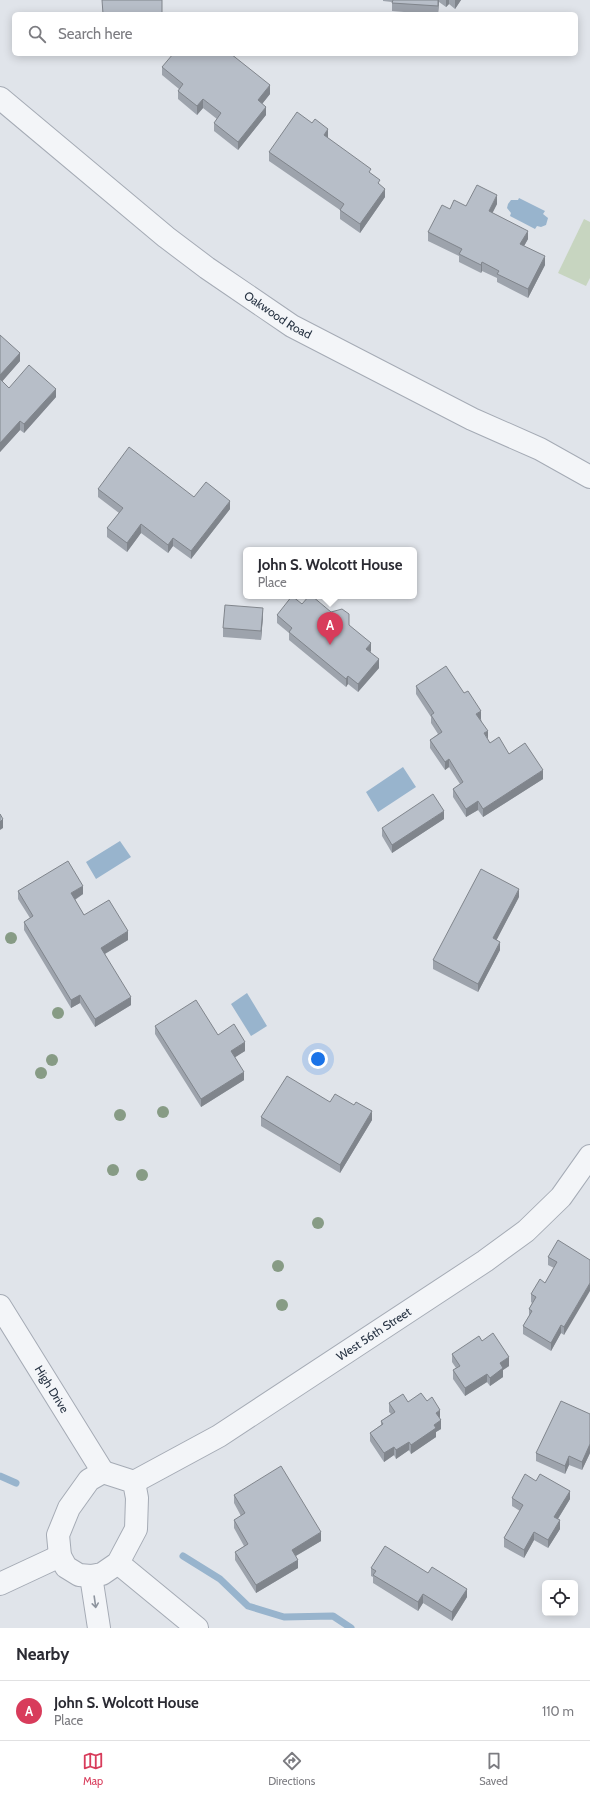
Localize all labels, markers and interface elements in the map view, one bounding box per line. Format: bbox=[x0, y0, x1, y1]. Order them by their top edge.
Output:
search box bbox=[12, 12, 578, 56]
icon: search bbox=[26, 23, 48, 45]
text: Search here bbox=[58, 25, 133, 43]
street label: Oakwood Road bbox=[241, 287, 314, 342]
popup bbox=[243, 547, 417, 599]
text: John S. Wolcott House bbox=[258, 556, 402, 574]
text: Place bbox=[258, 574, 287, 590]
pin: A bbox=[317, 612, 343, 645]
your location bbox=[308, 1049, 328, 1069]
street label: West 56th Street bbox=[333, 1304, 414, 1364]
street label: High Drive bbox=[32, 1363, 72, 1416]
map controls bbox=[542, 1580, 578, 1616]
button: locate bbox=[542, 1580, 578, 1616]
one-way arrow bbox=[91, 1595, 99, 1608]
text: Nearby bbox=[16, 1644, 69, 1664]
text: John S. Wolcott House bbox=[54, 1694, 199, 1712]
text: A bbox=[25, 1703, 33, 1719]
text: 110 m bbox=[542, 1703, 574, 1719]
text: Place bbox=[54, 1712, 83, 1728]
tab: Map bbox=[82, 1750, 104, 1788]
tab: Directions bbox=[268, 1750, 315, 1788]
tab: Saved bbox=[479, 1750, 508, 1788]

